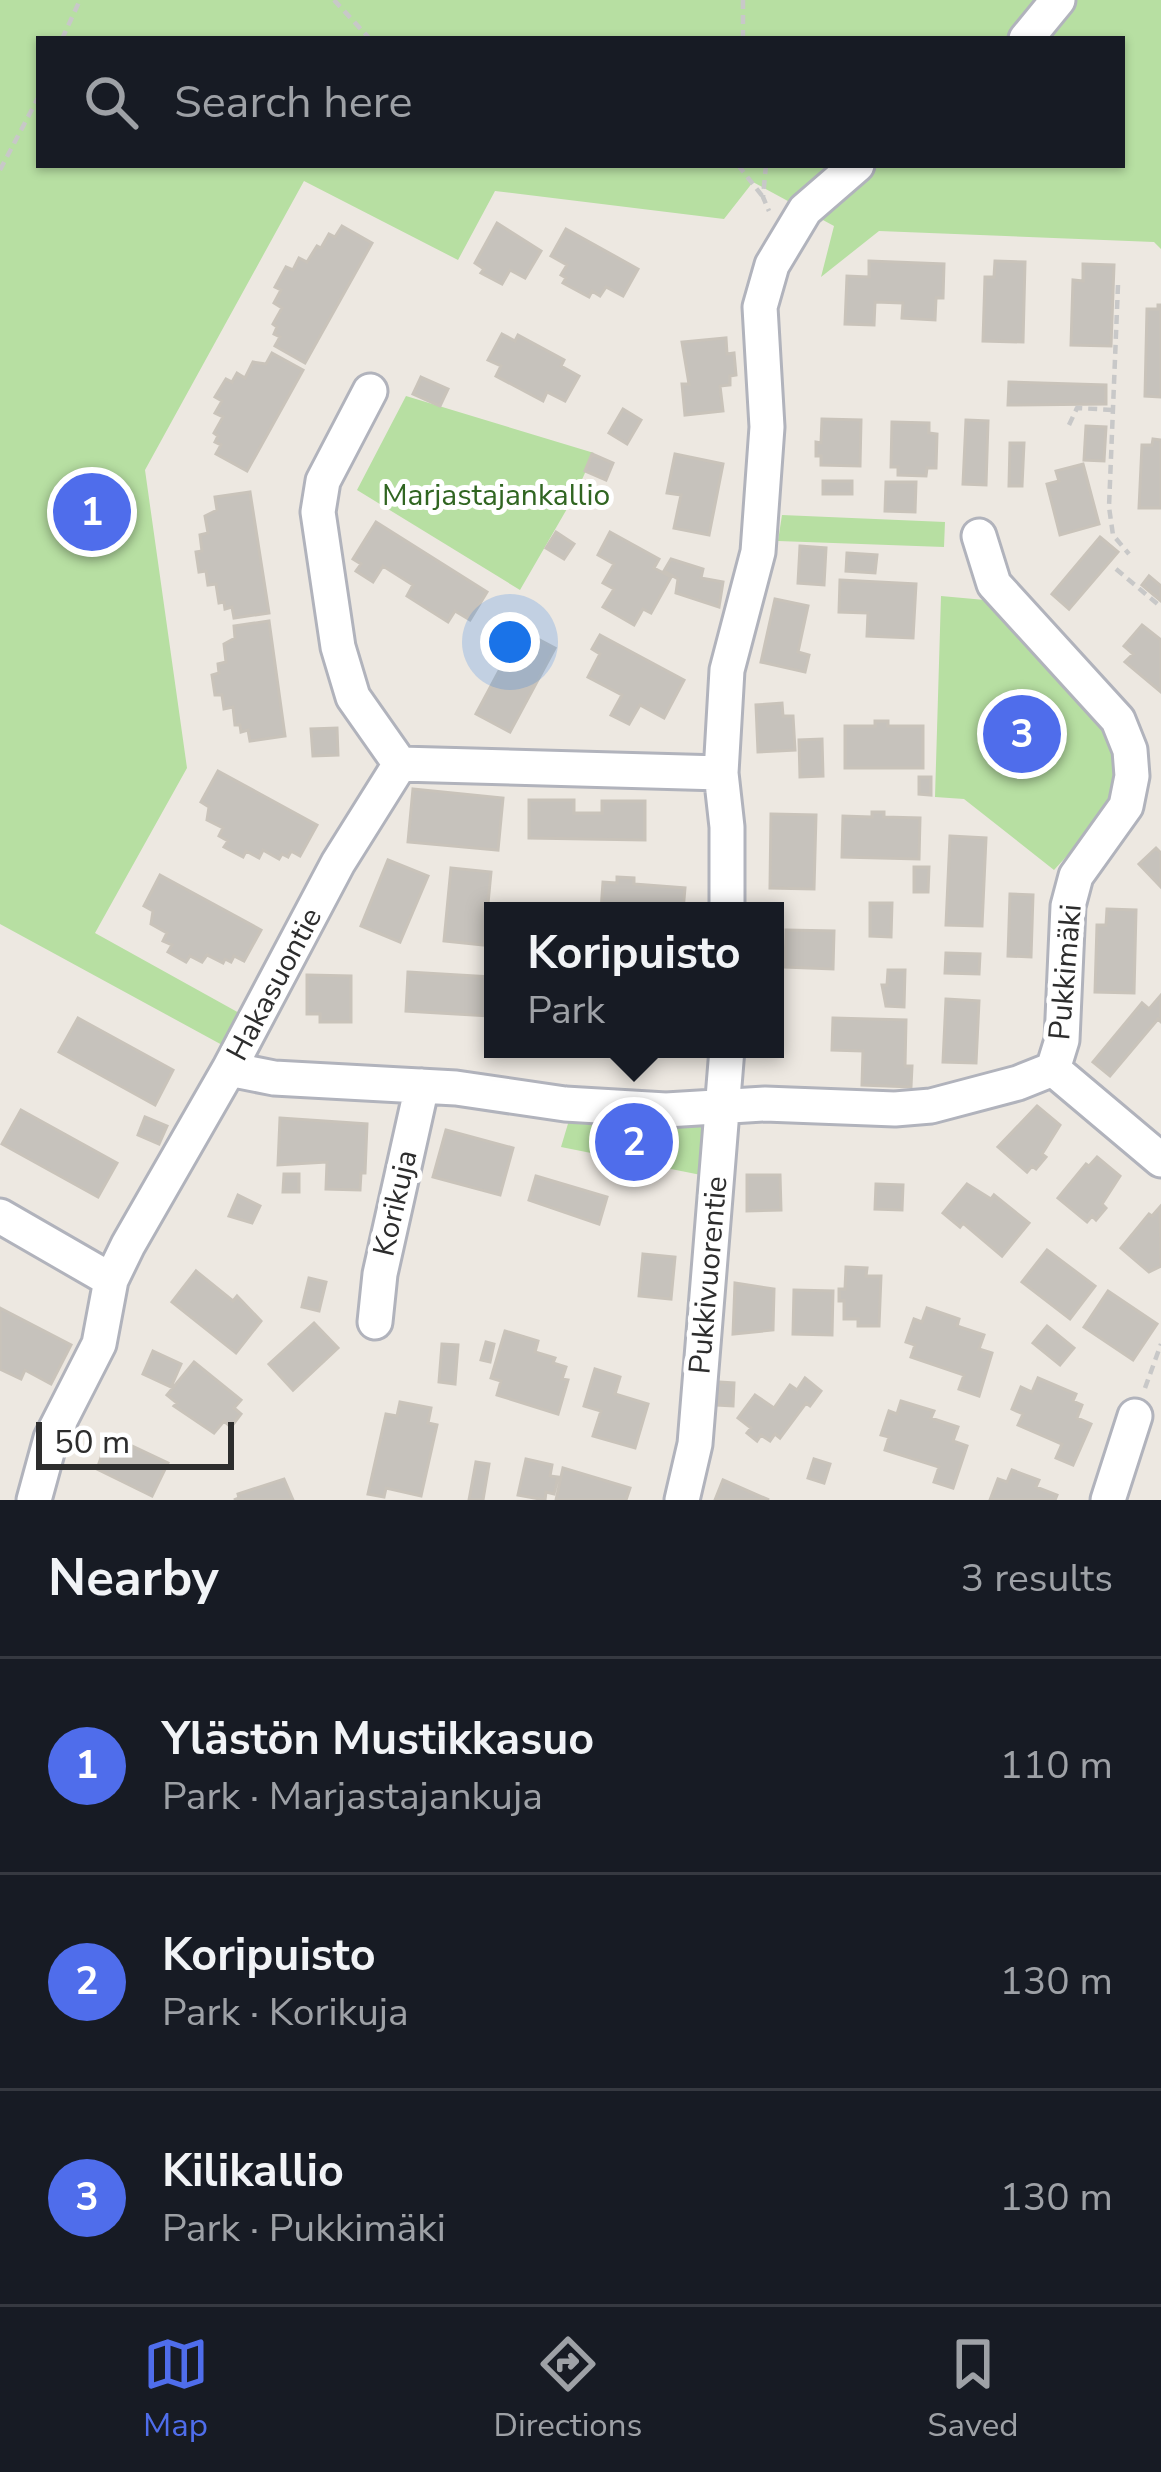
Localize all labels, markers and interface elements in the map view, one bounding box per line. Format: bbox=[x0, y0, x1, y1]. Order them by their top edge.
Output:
search box bbox=[36, 36, 1125, 168]
icon: search bbox=[78, 69, 144, 135]
text: Search here bbox=[174, 72, 413, 133]
pin: 1 bbox=[53, 467, 131, 557]
park label: Marjastajankallio bbox=[382, 475, 610, 516]
your location bbox=[480, 612, 540, 672]
pin: 3 bbox=[983, 689, 1061, 779]
street label: Hakasuontie bbox=[217, 900, 332, 1068]
popup bbox=[484, 902, 784, 1058]
street label: Pukkimäki bbox=[1039, 902, 1092, 1042]
text: Koripuisto bbox=[527, 923, 741, 984]
text: Park bbox=[527, 984, 605, 1037]
pin: 2 bbox=[595, 1097, 673, 1187]
street label: Korikuja bbox=[363, 1146, 428, 1260]
street label: Pukkivuorentie bbox=[679, 1174, 738, 1376]
scale bar bbox=[36, 1416, 234, 1469]
text: 50 m bbox=[54, 1420, 130, 1465]
text: Nearby bbox=[48, 1543, 219, 1613]
text: 3 results bbox=[961, 1552, 1113, 1605]
text: Ylästön Mustikkasuo bbox=[162, 1709, 594, 1770]
text: 1 bbox=[75, 1739, 99, 1792]
text: 110 m bbox=[999, 1739, 1113, 1792]
text: Park · Marjastajankuja bbox=[162, 1770, 543, 1823]
text: Koripuisto bbox=[162, 1925, 376, 1986]
text: 2 bbox=[75, 1955, 99, 2008]
text: 130 m bbox=[999, 1955, 1113, 2008]
text: Park · Korikuja bbox=[162, 1986, 409, 2039]
text: Kilikallio bbox=[162, 2141, 344, 2202]
text: 3 bbox=[75, 2171, 99, 2224]
text: 130 m bbox=[999, 2171, 1113, 2224]
text: Park · Pukkimäki bbox=[162, 2202, 446, 2255]
tab: Map bbox=[143, 2331, 209, 2448]
tab: Directions bbox=[494, 2331, 642, 2448]
tab: Saved bbox=[927, 2331, 1018, 2448]

